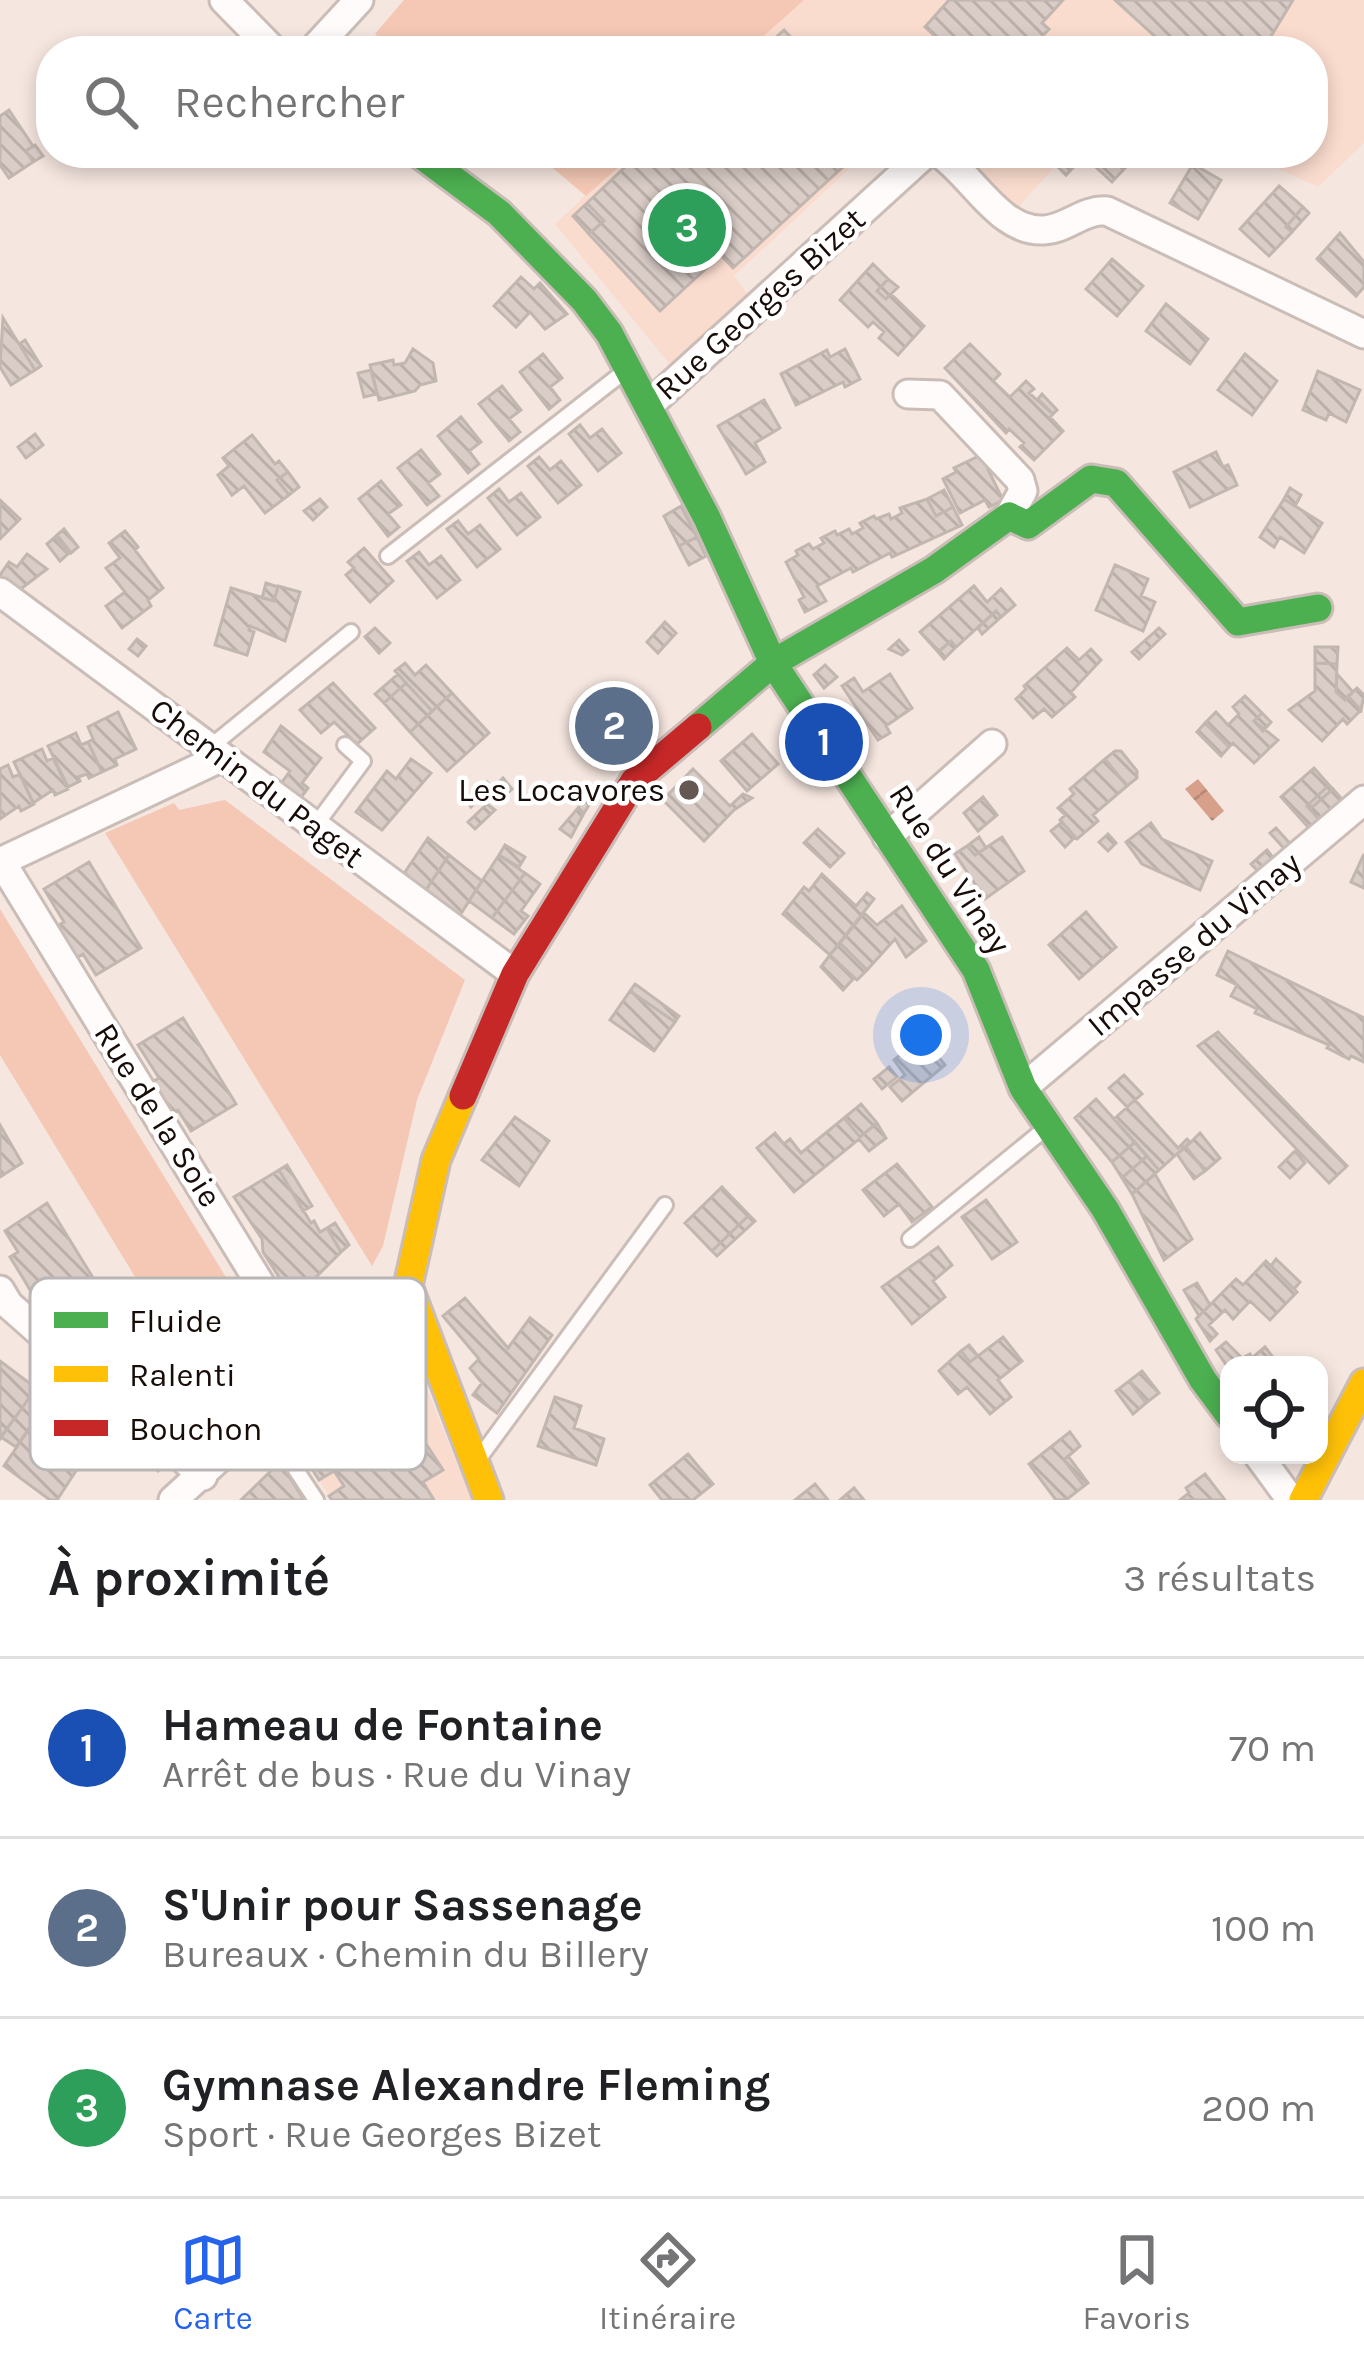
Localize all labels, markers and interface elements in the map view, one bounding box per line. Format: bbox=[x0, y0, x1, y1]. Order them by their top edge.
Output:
search box bbox=[36, 36, 1328, 168]
icon: search bbox=[78, 69, 144, 135]
text: Rechercher bbox=[174, 76, 404, 128]
pin: 3 bbox=[648, 183, 726, 273]
street label: Rue Georges Bizet bbox=[647, 200, 873, 408]
pin: 2 bbox=[575, 681, 653, 771]
street label: Chemin du Paget bbox=[143, 690, 371, 876]
pin: 1 bbox=[785, 697, 863, 787]
place label: Les Locavores bbox=[458, 771, 665, 809]
marker: Les Locavores bbox=[676, 777, 702, 803]
street label: Rue du Vinay bbox=[881, 777, 1019, 961]
street label: Impasse du Vinay bbox=[1080, 844, 1308, 1044]
your location bbox=[891, 1005, 951, 1065]
street label: Rue de la Soie bbox=[86, 1016, 230, 1214]
legend bbox=[30, 1278, 426, 1470]
text: Fluide bbox=[129, 1302, 222, 1340]
text: Ralenti bbox=[129, 1356, 236, 1394]
map controls bbox=[1220, 1356, 1328, 1464]
button: locate bbox=[1220, 1356, 1328, 1464]
text: Bouchon bbox=[129, 1410, 262, 1448]
text: À proximité bbox=[48, 1548, 330, 1608]
text: 3 résultats bbox=[1123, 1555, 1316, 1601]
text: Hameau de Fontaine bbox=[162, 1699, 603, 1751]
text: 1 bbox=[80, 1725, 94, 1771]
text: 70 m bbox=[1229, 1725, 1316, 1771]
text: Arrêt de bus · Rue du Vinay bbox=[162, 1751, 631, 1797]
text: S'Unir pour Sassenage bbox=[162, 1879, 643, 1931]
text: 2 bbox=[75, 1905, 99, 1951]
text: 100 m bbox=[1211, 1905, 1316, 1951]
text: Bureaux · Chemin du Billery bbox=[162, 1931, 649, 1977]
text: Gymnase Alexandre Fleming bbox=[162, 2059, 771, 2111]
text: 3 bbox=[75, 2085, 99, 2131]
text: 200 m bbox=[1201, 2085, 1316, 2131]
text: Sport · Rue Georges Bizet bbox=[162, 2111, 602, 2157]
tab: Carte bbox=[173, 2227, 253, 2337]
tab: Itinéraire bbox=[599, 2227, 736, 2337]
tab: Favoris bbox=[1082, 2227, 1191, 2337]

